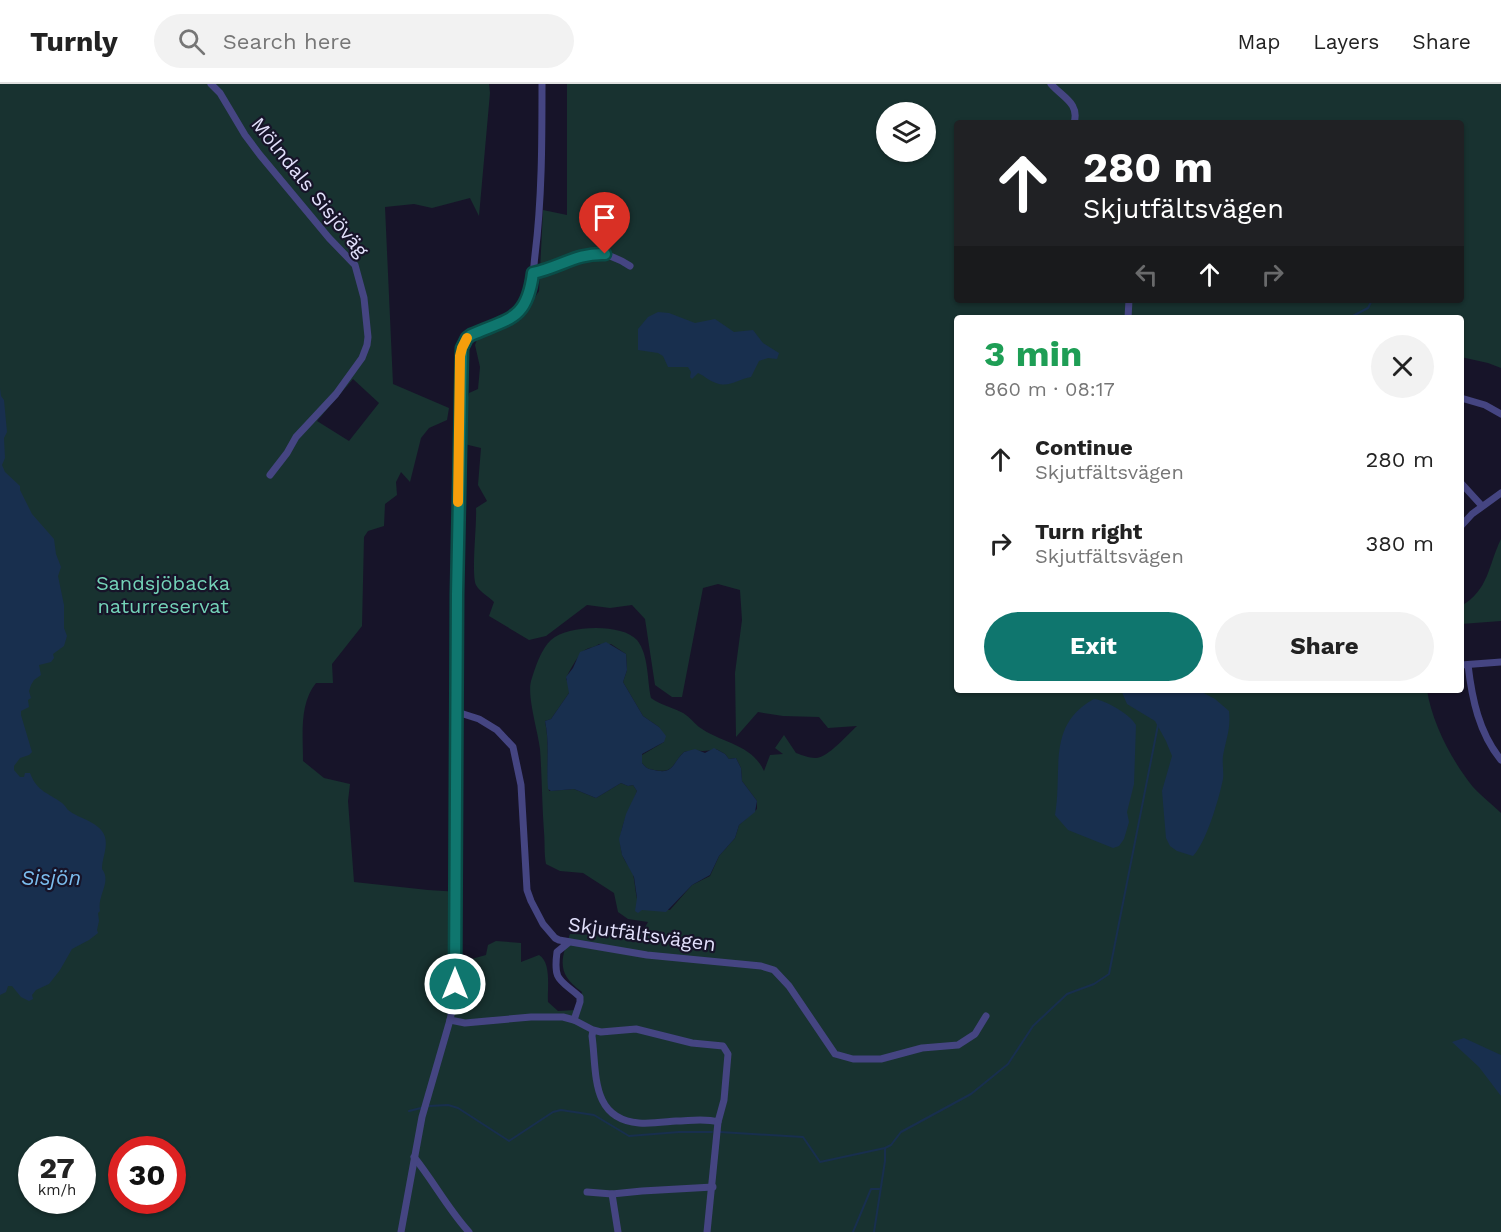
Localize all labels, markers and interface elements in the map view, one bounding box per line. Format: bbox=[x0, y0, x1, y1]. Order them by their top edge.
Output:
search box bbox=[154, 14, 574, 68]
text: Turnly bbox=[30, 25, 118, 58]
icon: search bbox=[175, 25, 208, 58]
text: Search here bbox=[223, 29, 352, 54]
text: Map bbox=[1237, 29, 1280, 54]
text: Layers bbox=[1313, 29, 1379, 54]
text: Share bbox=[1412, 29, 1471, 54]
map controls bbox=[876, 102, 936, 162]
button: layers bbox=[876, 102, 936, 162]
street label: Mölndals Sisjöväg bbox=[246, 112, 374, 262]
text: 280 m bbox=[1083, 143, 1213, 192]
icon: ahead bbox=[984, 144, 1062, 222]
pin bbox=[579, 192, 630, 254]
text: Skjutfältsvägen bbox=[1083, 193, 1284, 225]
icon: arrive bbox=[588, 201, 621, 234]
icon: left bbox=[1130, 258, 1163, 291]
icon: ahead bbox=[1193, 258, 1226, 291]
icon: right bbox=[1256, 258, 1289, 291]
text: 3 min bbox=[984, 333, 1082, 375]
button: close bbox=[1371, 335, 1434, 398]
text: 860 m · 08:17 bbox=[984, 377, 1115, 401]
text: Continue bbox=[1035, 435, 1133, 460]
icon: ahead bbox=[984, 443, 1017, 476]
text: 280 m bbox=[1365, 447, 1434, 472]
text: Skjutfältsvägen bbox=[1035, 460, 1184, 484]
text: Turn right bbox=[1035, 519, 1142, 544]
icon: right bbox=[984, 527, 1017, 560]
text: 380 m bbox=[1365, 531, 1434, 556]
text: Skjutfältsvägen bbox=[1035, 544, 1184, 568]
park label: Sandsjöbacka naturreservat bbox=[96, 571, 230, 618]
button: Exit bbox=[984, 612, 1203, 681]
button: Share bbox=[1215, 612, 1434, 681]
water label: Sisjön bbox=[21, 865, 81, 890]
street label: Skjutfältsvägen bbox=[567, 912, 717, 956]
position arrow bbox=[423, 952, 487, 1016]
speed limit sign: 30 bbox=[108, 1136, 186, 1214]
text: 27 bbox=[39, 1150, 75, 1185]
text: km/h bbox=[38, 1181, 76, 1199]

